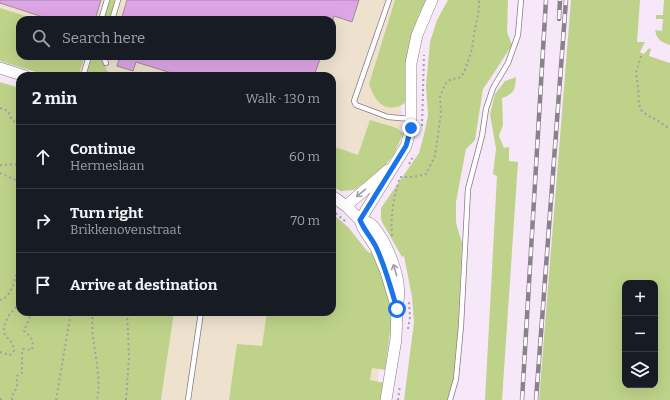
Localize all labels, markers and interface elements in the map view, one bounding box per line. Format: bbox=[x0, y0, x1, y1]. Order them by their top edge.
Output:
search box bbox=[16, 16, 336, 60]
icon: search bbox=[30, 27, 52, 49]
text: Search here bbox=[62, 29, 145, 47]
text: 2 min bbox=[32, 88, 77, 109]
text: Walk · 130 m bbox=[246, 91, 320, 106]
route end bbox=[402, 119, 420, 137]
text: Continue bbox=[70, 140, 136, 158]
icon: ahead bbox=[32, 146, 54, 168]
text: 60 m bbox=[289, 149, 320, 164]
text: Hermeslaan bbox=[70, 158, 145, 173]
one-way arrow bbox=[355, 189, 366, 198]
text: Turn right bbox=[70, 204, 143, 222]
icon: right bbox=[32, 210, 54, 232]
text: 70 m bbox=[290, 213, 320, 228]
text: Brikkenovenstraat bbox=[70, 222, 181, 237]
one-way arrow bbox=[391, 264, 398, 277]
icon: arrive bbox=[32, 274, 54, 296]
text: Arrive at destination bbox=[70, 276, 217, 294]
map controls bbox=[622, 280, 658, 388]
button: + bbox=[622, 280, 658, 316]
route start bbox=[388, 300, 406, 318]
button: − bbox=[622, 316, 658, 352]
button: layers bbox=[622, 352, 658, 388]

